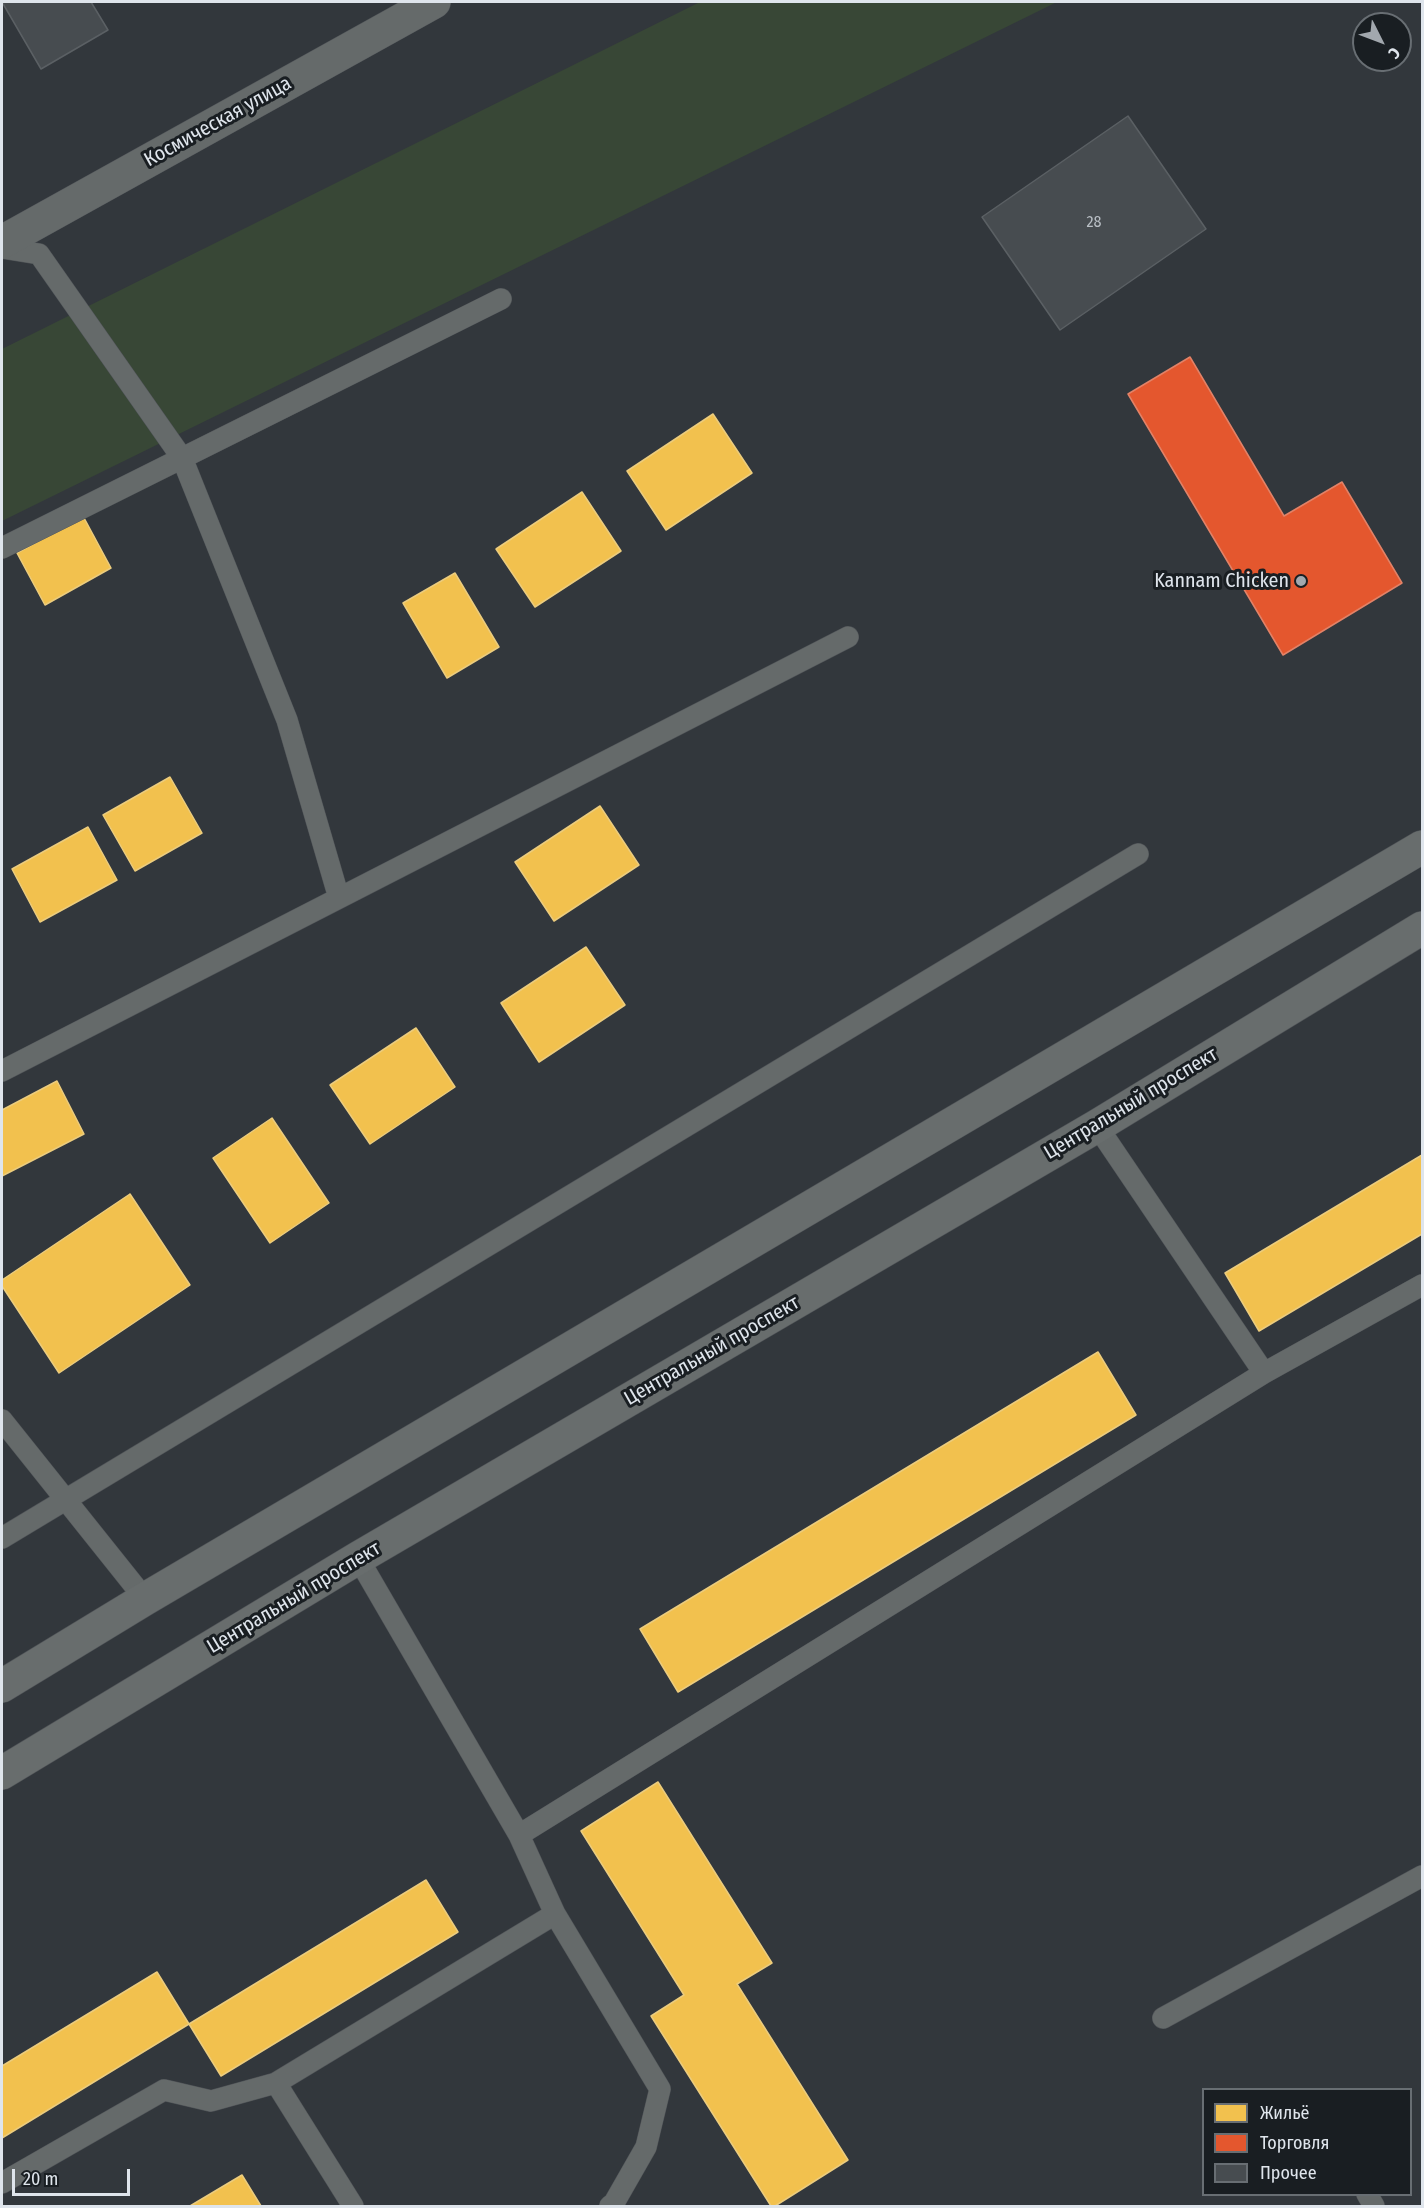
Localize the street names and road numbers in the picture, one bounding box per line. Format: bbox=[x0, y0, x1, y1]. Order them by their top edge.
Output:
street label: Космическая улица bbox=[140, 72, 296, 172]
street label: Центральный проспект bbox=[1040, 1043, 1222, 1165]
street label: Центральный проспект bbox=[620, 1291, 804, 1411]
street label: Центральный проспект bbox=[203, 1537, 385, 1659]

